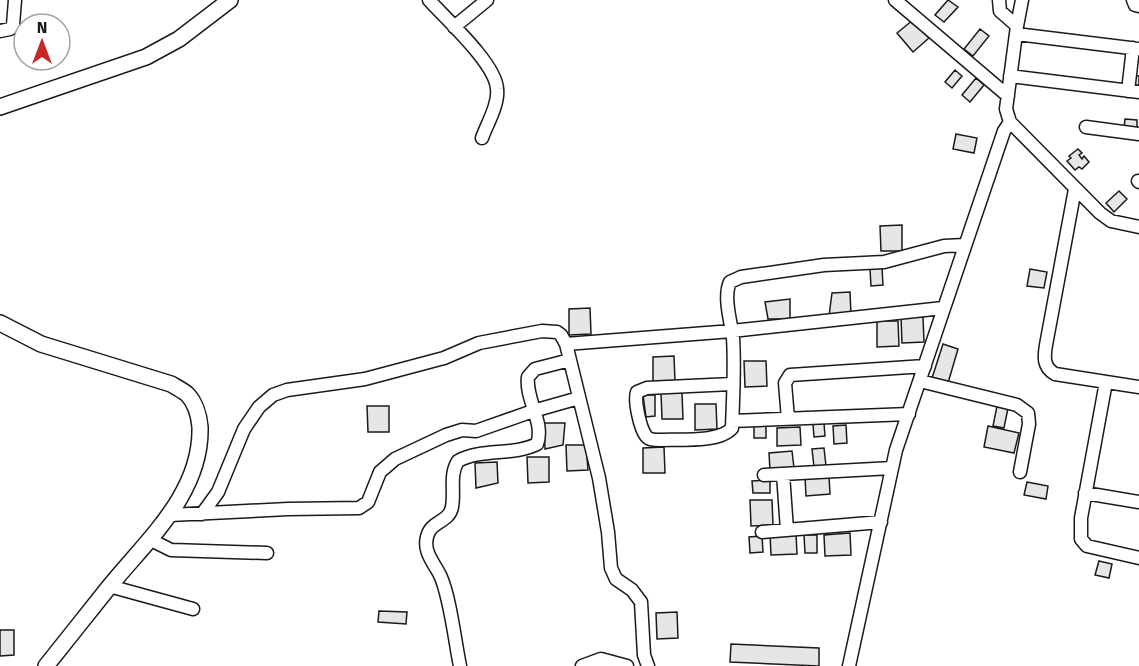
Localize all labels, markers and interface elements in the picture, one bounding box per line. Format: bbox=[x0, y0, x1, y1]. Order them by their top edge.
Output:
north arrow bbox=[12, 12, 72, 72]
text: N bbox=[37, 18, 47, 37]

